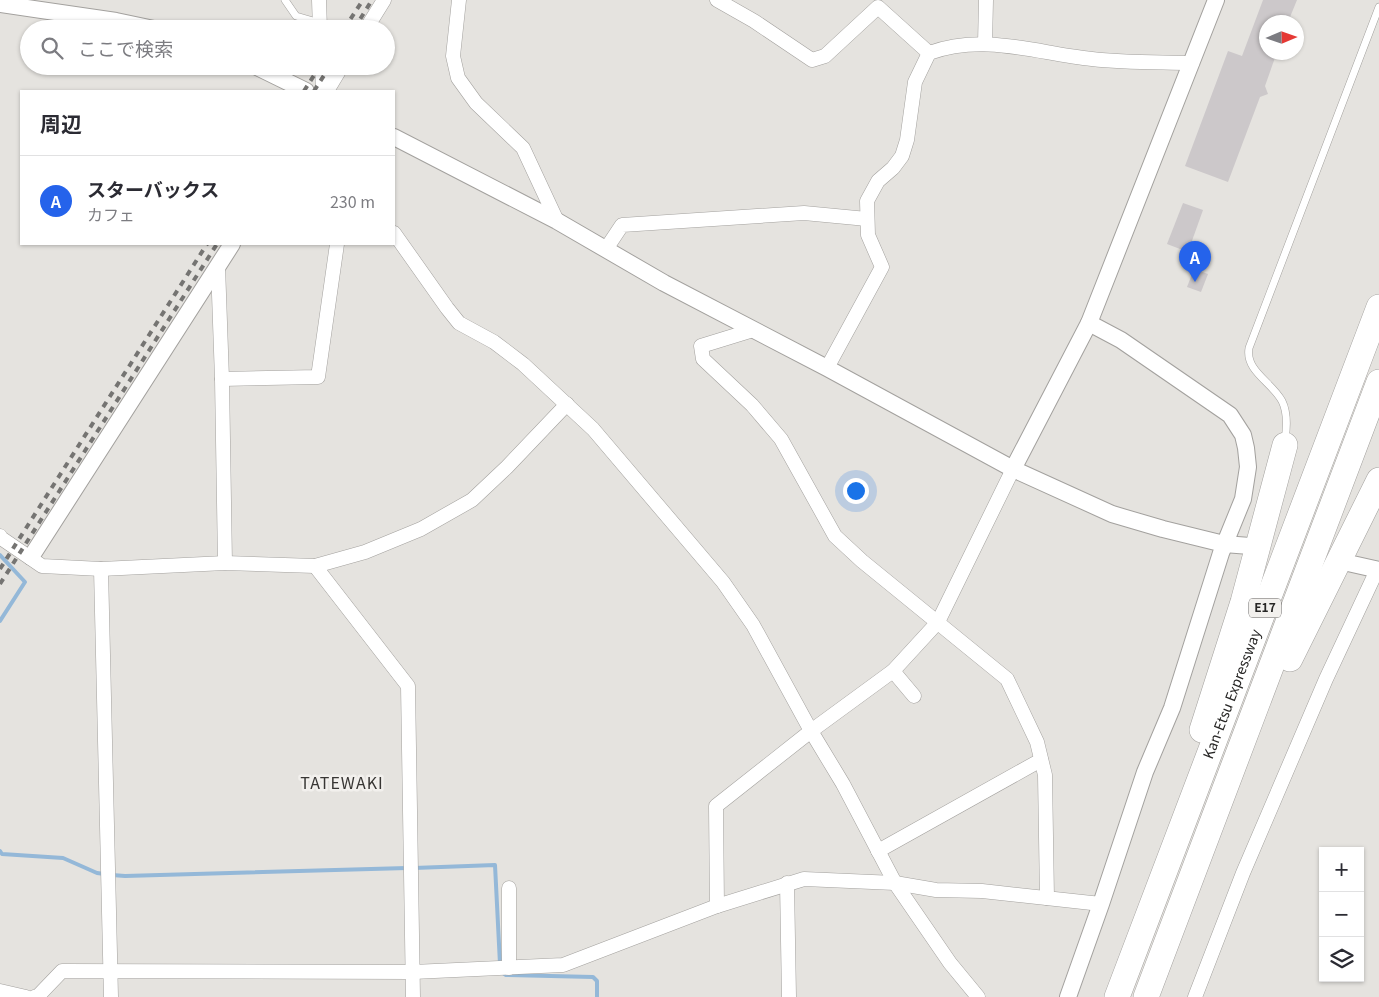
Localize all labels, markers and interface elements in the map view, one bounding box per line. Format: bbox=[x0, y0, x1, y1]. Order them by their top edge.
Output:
north arrow bbox=[1259, 15, 1304, 60]
search box bbox=[20, 20, 395, 75]
icon: search bbox=[38, 34, 66, 62]
text: ここで検索 bbox=[78, 34, 173, 61]
text: 周辺 bbox=[40, 108, 82, 138]
text: スターバックス bbox=[87, 175, 219, 202]
text: A bbox=[51, 189, 61, 213]
text: 230 m bbox=[330, 189, 375, 213]
text: カフェ bbox=[87, 202, 135, 226]
pin: A bbox=[1179, 241, 1211, 282]
your location bbox=[843, 478, 869, 504]
road number: E17 bbox=[1249, 598, 1281, 618]
street label: Kan-Etsu Expressway bbox=[1197, 625, 1265, 761]
district label: TATEWAKI bbox=[300, 770, 384, 794]
map controls bbox=[1319, 847, 1364, 982]
button: + bbox=[1319, 847, 1364, 892]
button: − bbox=[1319, 892, 1364, 937]
button: layers bbox=[1319, 937, 1364, 982]

